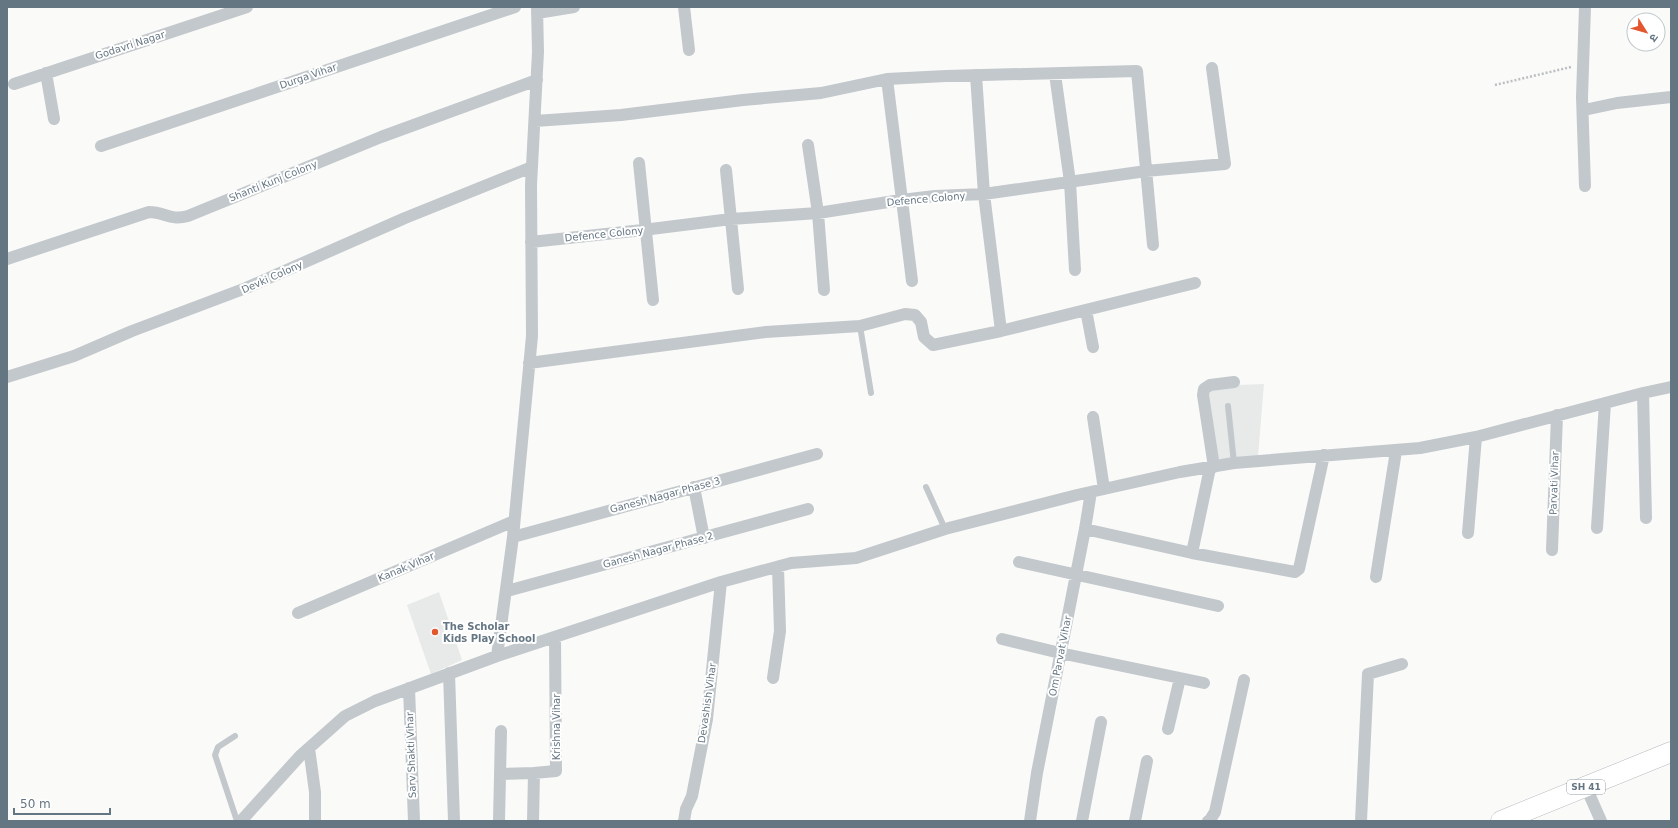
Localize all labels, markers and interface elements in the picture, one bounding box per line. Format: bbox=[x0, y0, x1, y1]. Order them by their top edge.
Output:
north arrow bbox=[1626, 12, 1666, 52]
street label: Godavri Nagar bbox=[94, 28, 167, 61]
text: उ bbox=[1646, 31, 1661, 45]
street label: Durga Vihar bbox=[278, 61, 339, 91]
street label: Shanti Kunj Colony bbox=[227, 158, 319, 204]
street label: Defence Colony bbox=[886, 190, 966, 208]
street label: Defence Colony bbox=[564, 224, 644, 244]
street label: Devki Colony bbox=[240, 259, 304, 295]
street label: Parvati Vihar bbox=[1547, 450, 1561, 515]
street label: Ganesh Nagar Phase 3 bbox=[609, 475, 721, 515]
street label: Ganesh Nagar Phase 2 bbox=[602, 530, 714, 570]
street label: Kanak Vihar bbox=[376, 550, 437, 584]
street label: Om Parvat Vihar bbox=[1047, 614, 1073, 697]
place label: The Scholar Kids Play School bbox=[443, 621, 535, 644]
marker: The Scholar Kids Play School bbox=[430, 627, 440, 637]
street label: Devashish Vihar bbox=[696, 661, 718, 744]
street label: Krishna Vihar bbox=[551, 693, 562, 760]
street label: Sarv Shakti Vihar bbox=[404, 711, 418, 798]
road number: SH 41 bbox=[1567, 780, 1605, 794]
scale bar bbox=[14, 790, 110, 816]
text: 50 m bbox=[20, 797, 51, 811]

